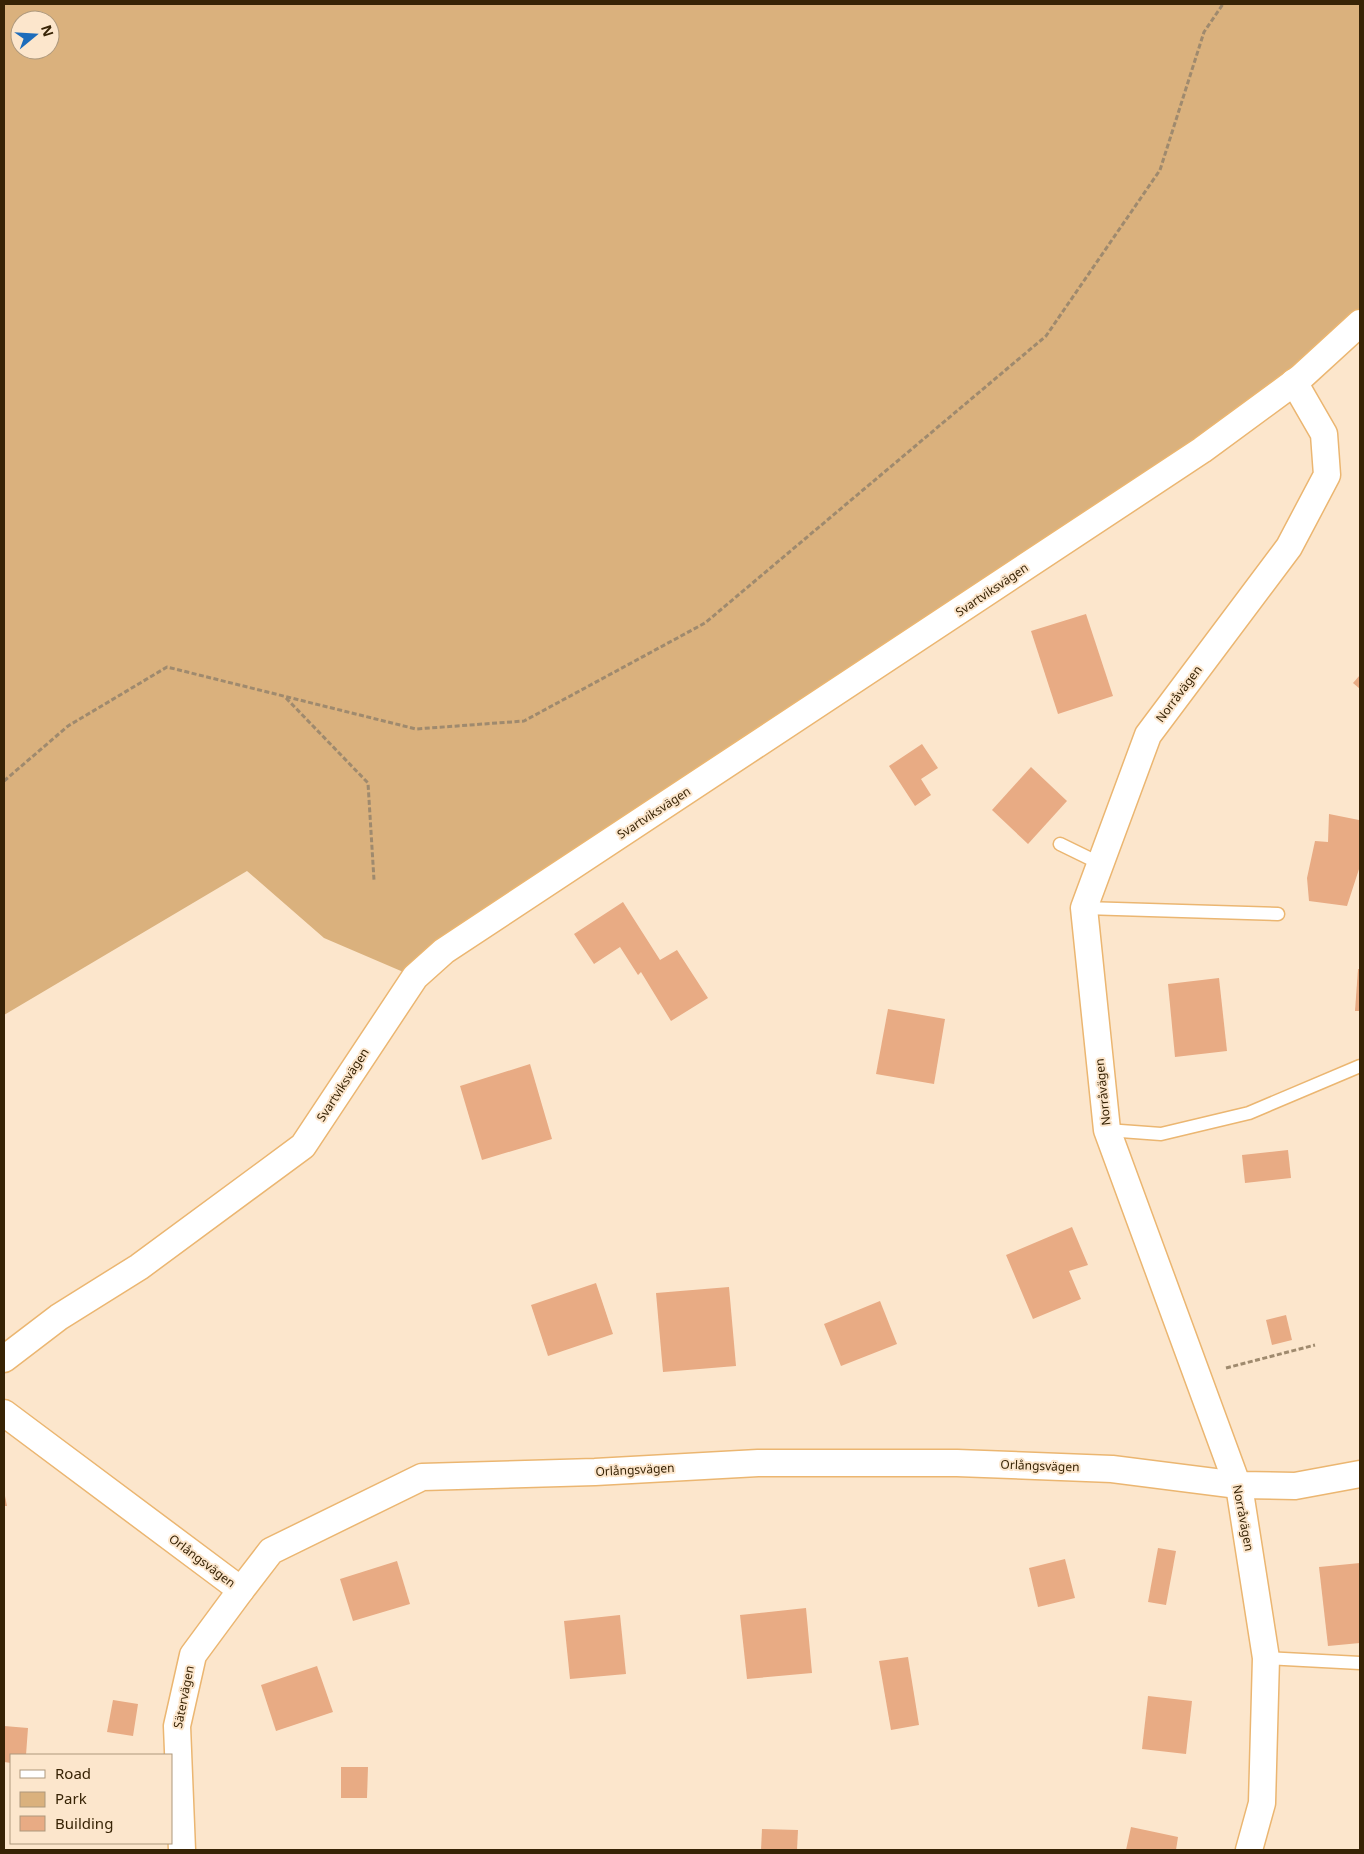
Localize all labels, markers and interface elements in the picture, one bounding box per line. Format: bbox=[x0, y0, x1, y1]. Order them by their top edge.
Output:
north arrow bbox=[10, 10, 60, 60]
text: N bbox=[37, 22, 59, 39]
street label: Svartviksvägen bbox=[952, 559, 1031, 620]
street label: Norråvägen bbox=[1152, 662, 1206, 726]
street label: Svartviksvägen bbox=[614, 782, 694, 843]
street label: Svartviksvägen bbox=[312, 1045, 373, 1125]
street label: Norråvägen bbox=[1091, 1058, 1114, 1126]
street label: Orlångsvägen bbox=[1000, 1456, 1080, 1475]
street label: Orlångsvägen bbox=[595, 1459, 675, 1480]
street label: Norråvägen bbox=[1229, 1483, 1258, 1553]
street label: Orlångsvägen bbox=[166, 1530, 239, 1591]
street label: Sätervägen bbox=[169, 1664, 198, 1730]
legend bbox=[10, 1754, 172, 1844]
text: Road bbox=[55, 1763, 91, 1783]
text: Park bbox=[55, 1788, 87, 1808]
text: Building bbox=[55, 1813, 113, 1833]

